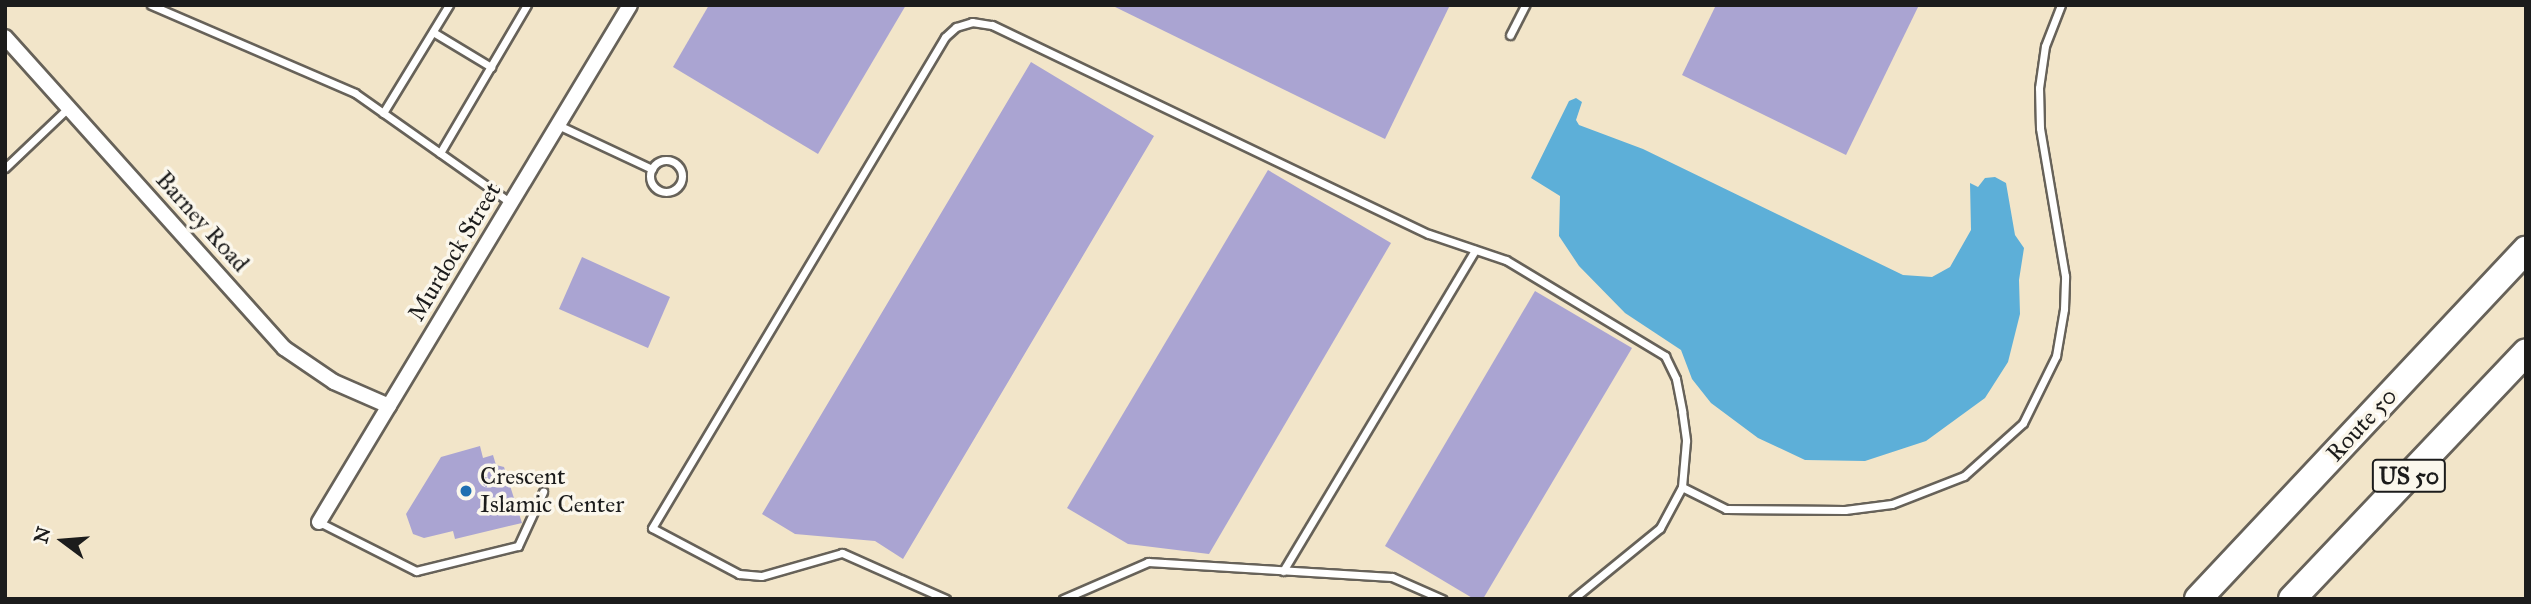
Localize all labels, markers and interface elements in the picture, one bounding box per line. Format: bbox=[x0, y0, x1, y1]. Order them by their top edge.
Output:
street label: Barney Road bbox=[149, 166, 255, 278]
street label: Murdock Street bbox=[402, 177, 508, 327]
street label: Route 50 bbox=[2321, 382, 2403, 468]
road number: US 50 bbox=[2370, 456, 2448, 496]
place label: Crescent Islamic Center bbox=[480, 463, 624, 519]
marker: Crescent Islamic Center bbox=[458, 483, 474, 499]
north arrow bbox=[28, 506, 98, 576]
text: N bbox=[29, 524, 56, 546]

